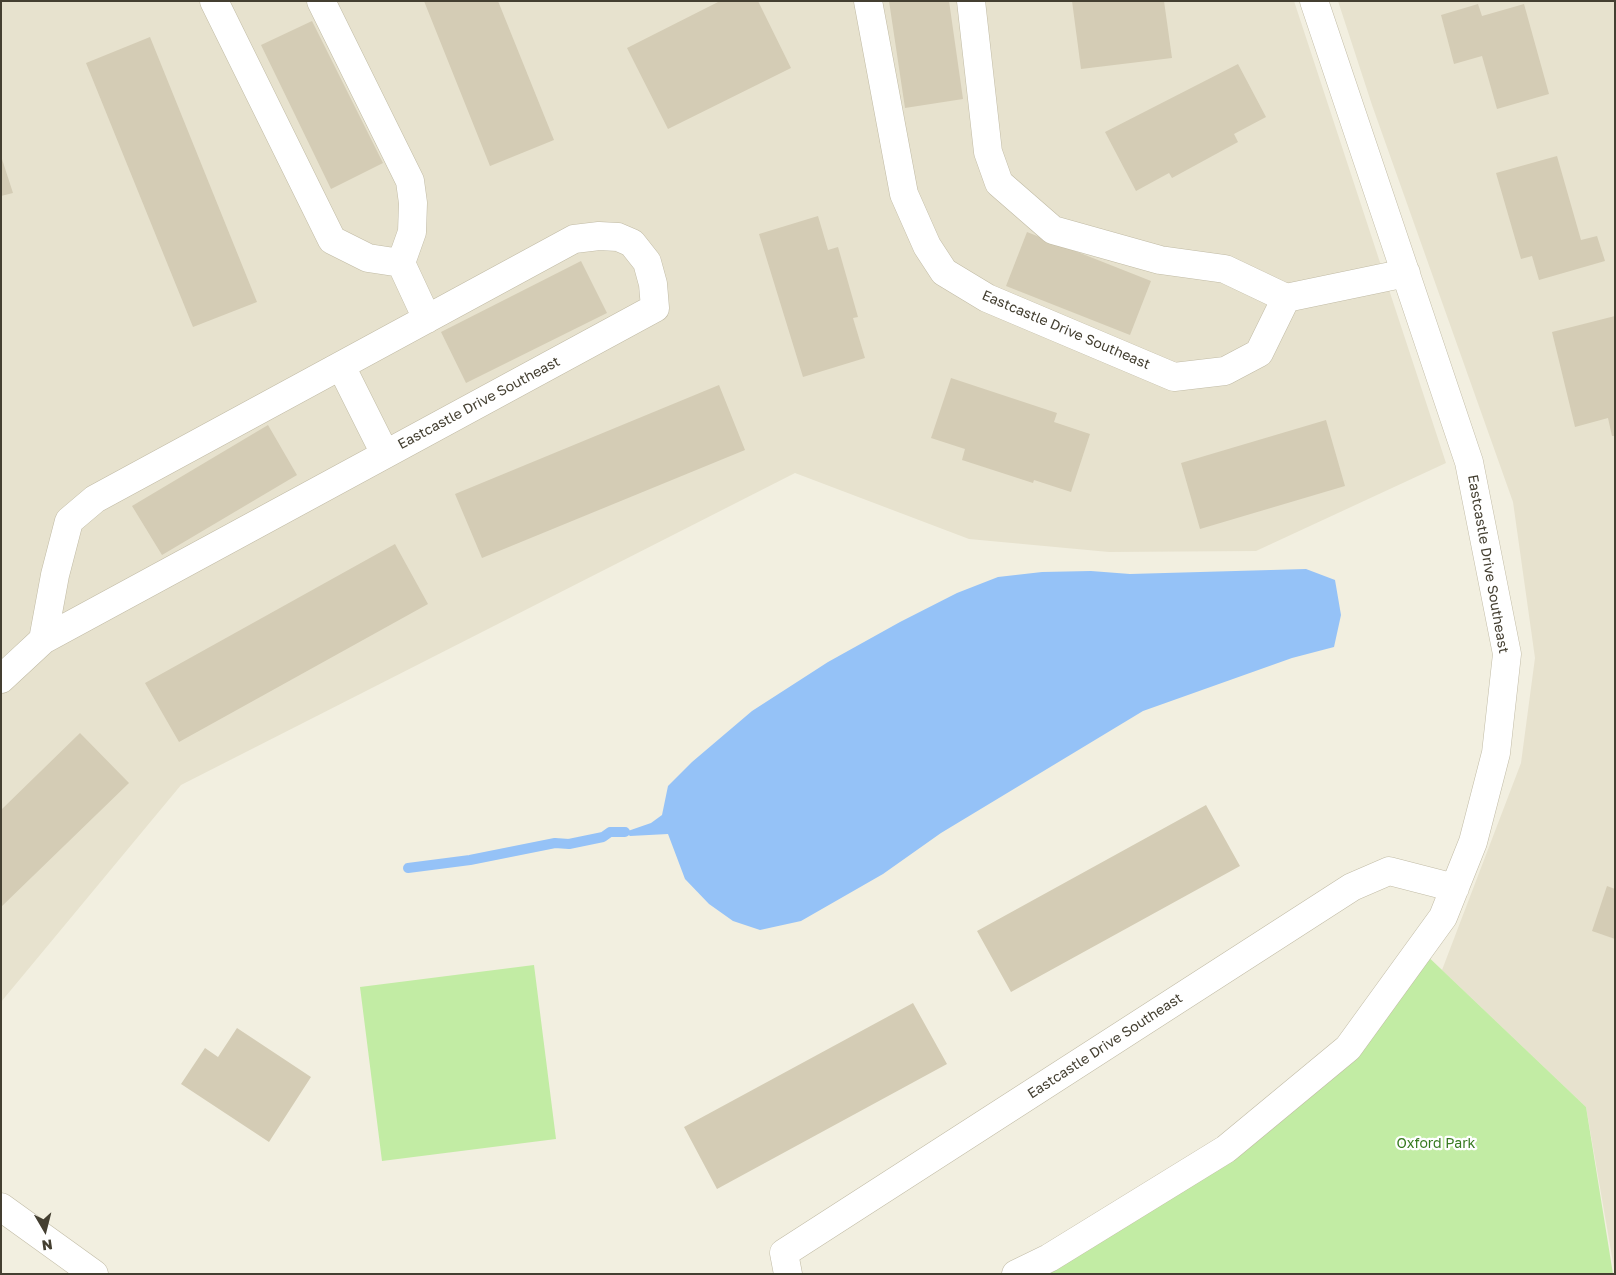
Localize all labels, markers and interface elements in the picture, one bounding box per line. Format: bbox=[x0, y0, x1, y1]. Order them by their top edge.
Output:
street label: Eastcastle Drive Southeast bbox=[979, 287, 1153, 373]
street label: Eastcastle Drive Southeast bbox=[395, 353, 563, 453]
street label: Eastcastle Drive Southeast bbox=[1464, 473, 1512, 655]
street label: Eastcastle Drive Southeast bbox=[1024, 990, 1186, 1102]
park label: Oxford Park bbox=[1396, 1136, 1476, 1152]
north arrow bbox=[20, 1205, 70, 1255]
text: N bbox=[41, 1236, 54, 1255]

